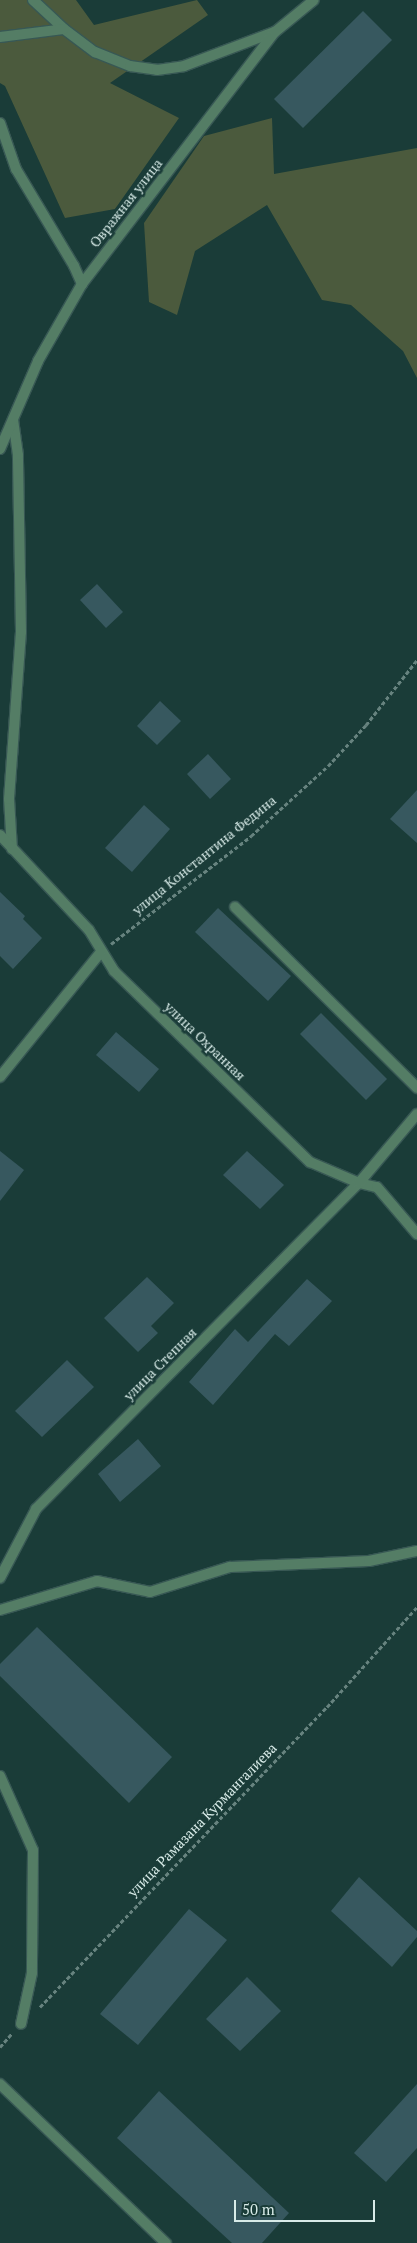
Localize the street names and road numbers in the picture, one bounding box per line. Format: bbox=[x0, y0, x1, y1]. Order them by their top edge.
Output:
street label: Овражная улица bbox=[86, 155, 166, 251]
street label: улица Константина Федина bbox=[129, 792, 279, 918]
street label: улица Охранная bbox=[161, 998, 249, 1084]
street label: улица Степная bbox=[120, 1324, 200, 1404]
street label: улица Рамазана Курмангалиева bbox=[124, 1740, 280, 1900]

